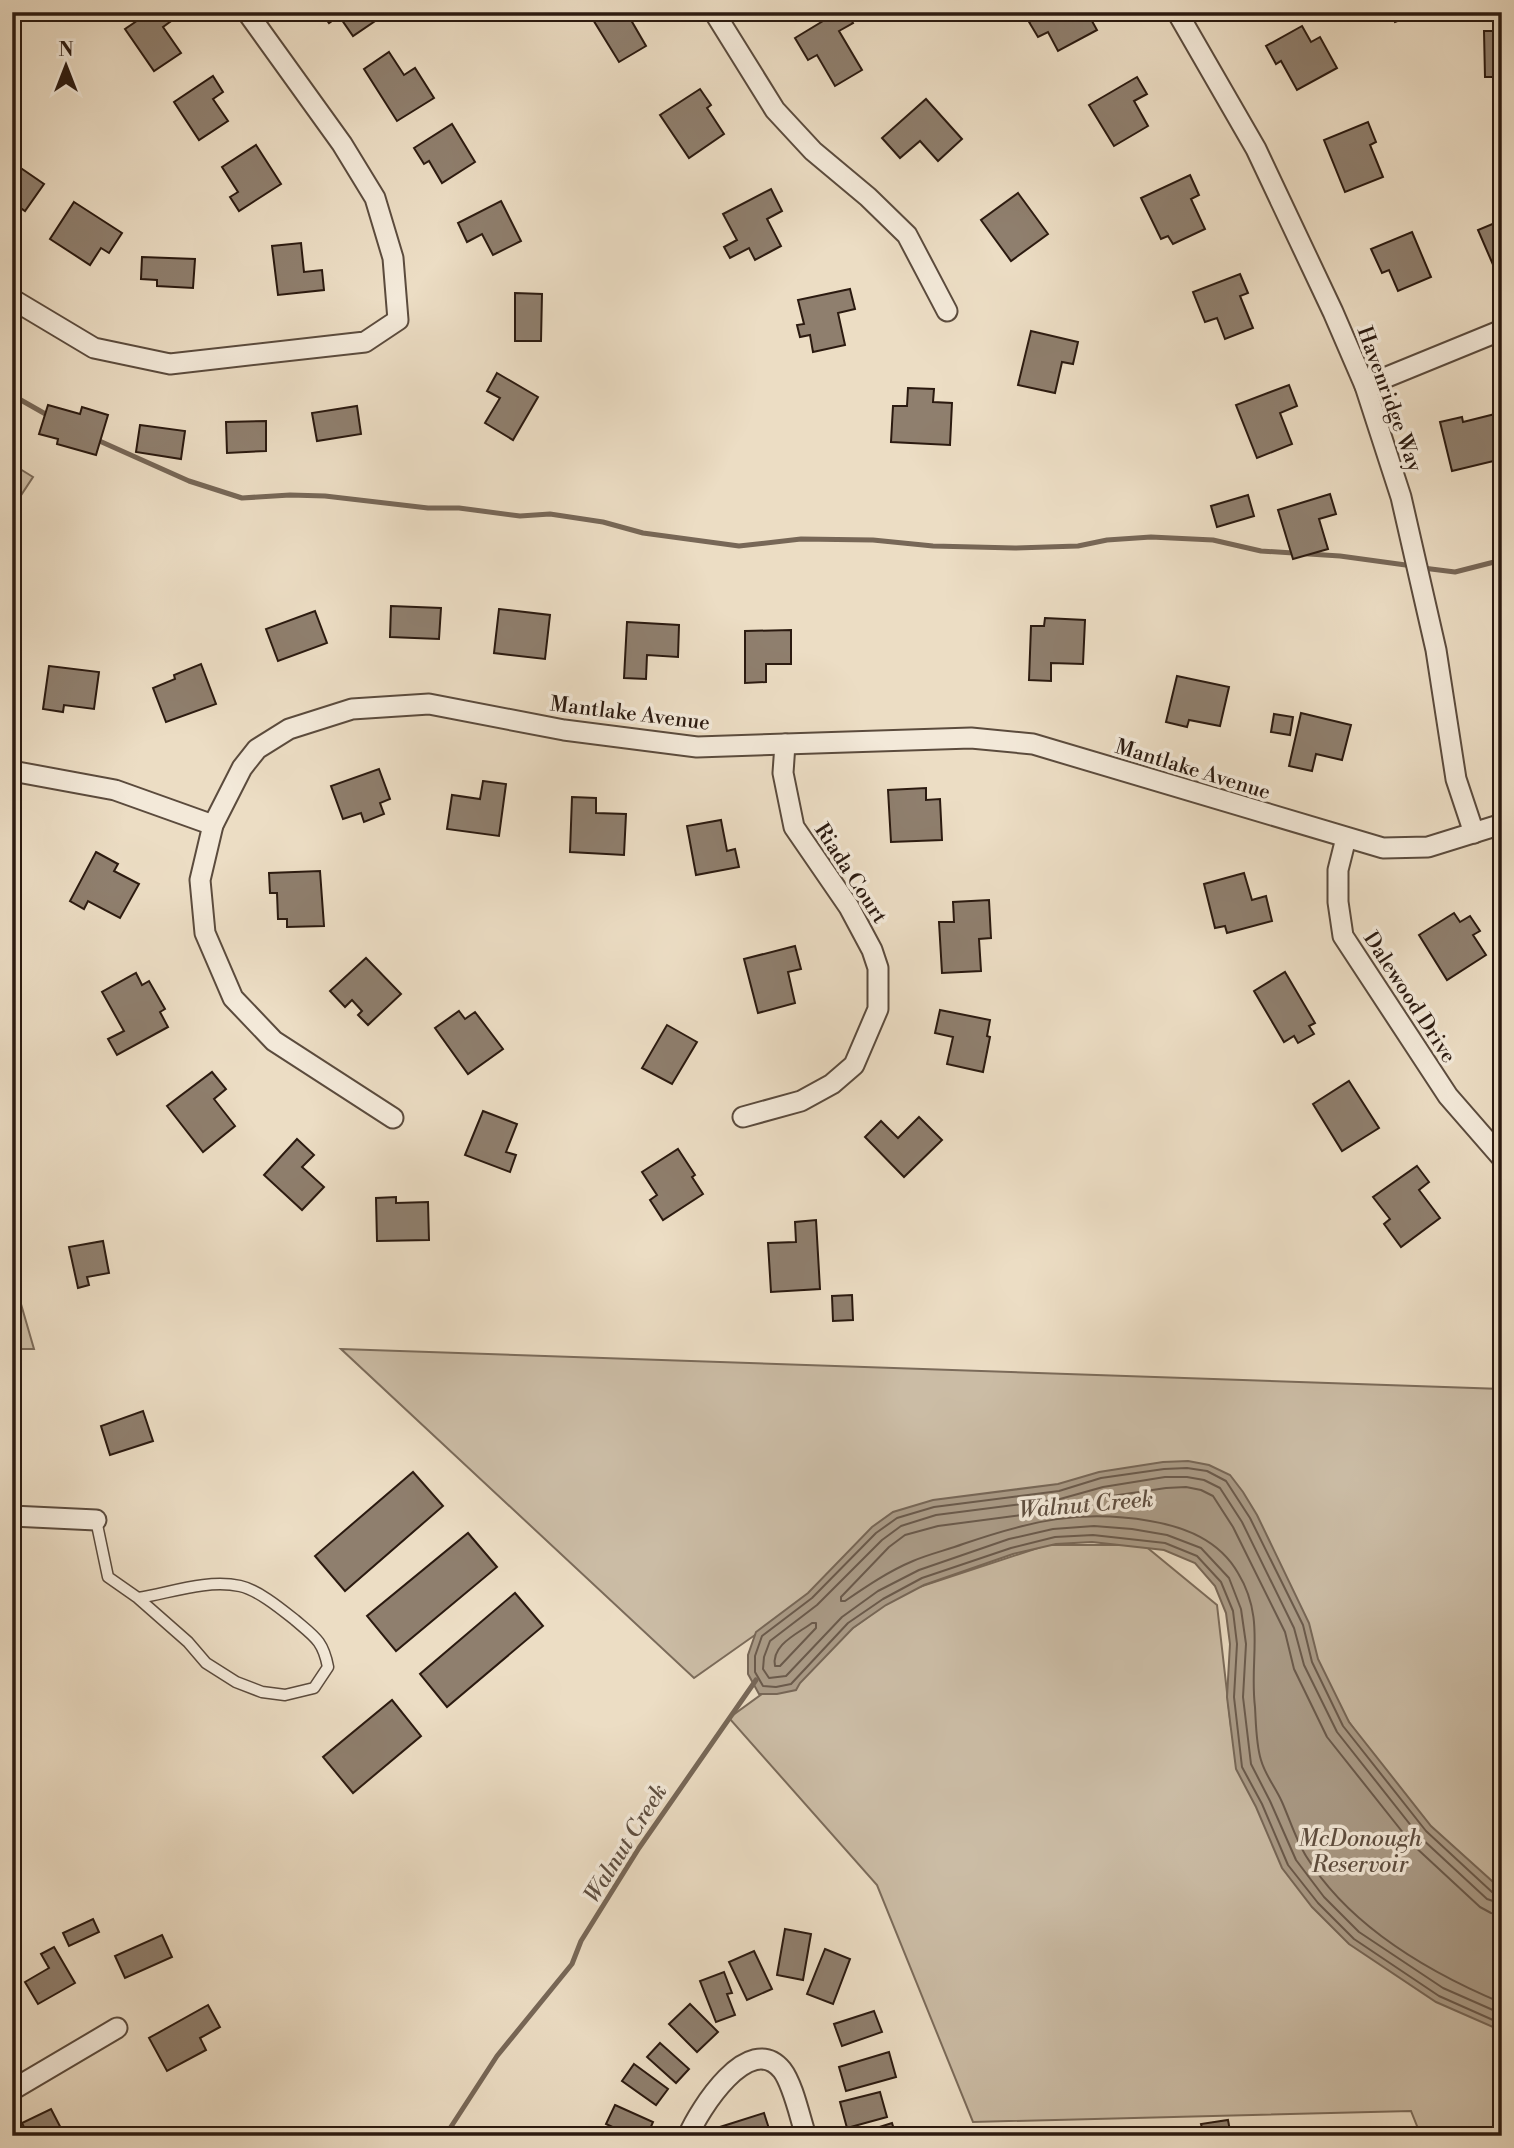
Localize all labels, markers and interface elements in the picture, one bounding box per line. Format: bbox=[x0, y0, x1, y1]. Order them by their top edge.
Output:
north arrow bbox=[32, 32, 102, 102]
text: N bbox=[58, 38, 74, 62]
street label: Havenridge Way bbox=[1351, 323, 1428, 476]
street label: Mantlake Avenue bbox=[548, 691, 711, 737]
street label: Mantlake Avenue bbox=[1112, 734, 1274, 806]
street label: Riada Court bbox=[808, 819, 892, 929]
street label: Dalewood Drive bbox=[1357, 927, 1461, 1068]
water label: Walnut Creek bbox=[1018, 1485, 1155, 1525]
water label: Walnut Creek bbox=[578, 1779, 673, 1908]
water label: McDonough Reservoir bbox=[1298, 1825, 1422, 1879]

